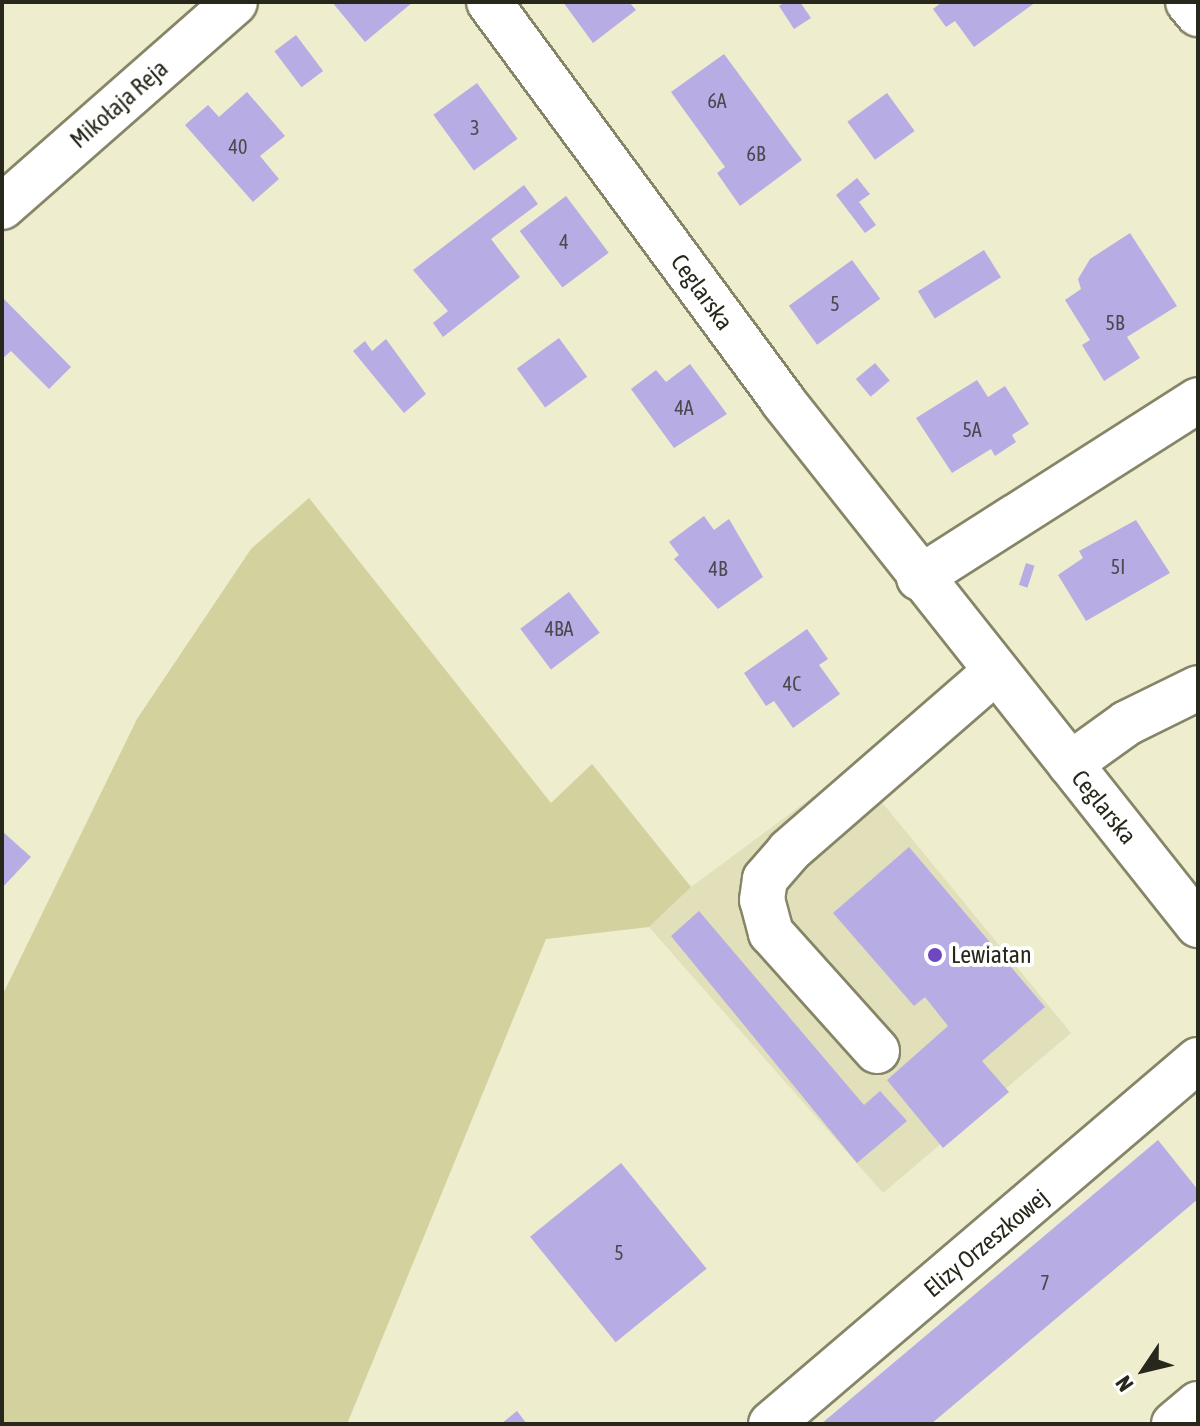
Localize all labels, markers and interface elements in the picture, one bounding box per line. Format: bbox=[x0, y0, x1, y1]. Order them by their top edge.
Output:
street label: Mikołaja Reja bbox=[64, 54, 174, 154]
house number: 6A bbox=[707, 88, 727, 112]
house number: 3 bbox=[470, 115, 480, 139]
house number: 40 bbox=[229, 134, 247, 158]
house number: 6B bbox=[747, 141, 765, 165]
house number: 4 bbox=[559, 229, 569, 253]
street label: Ceglarska bbox=[665, 248, 739, 336]
house number: 5 bbox=[830, 291, 840, 315]
house number: 5B bbox=[1106, 310, 1124, 334]
house number: 4A bbox=[674, 395, 694, 419]
house number: 5A bbox=[962, 417, 982, 441]
house number: 5I bbox=[1111, 554, 1125, 578]
house number: 4B bbox=[709, 556, 727, 580]
house number: 4BA bbox=[545, 616, 573, 640]
house number: 4C bbox=[783, 671, 801, 695]
street label: Ceglarska bbox=[1065, 764, 1143, 850]
place label: Lewiatan bbox=[951, 941, 1032, 969]
marker: Lewiatan bbox=[926, 946, 944, 964]
street label: Elizy Orzeszkowej bbox=[918, 1183, 1054, 1303]
house number: 5 bbox=[614, 1240, 624, 1264]
house number: 7 bbox=[1040, 1270, 1050, 1294]
north arrow bbox=[1104, 1330, 1184, 1410]
text: N bbox=[1110, 1371, 1139, 1397]

